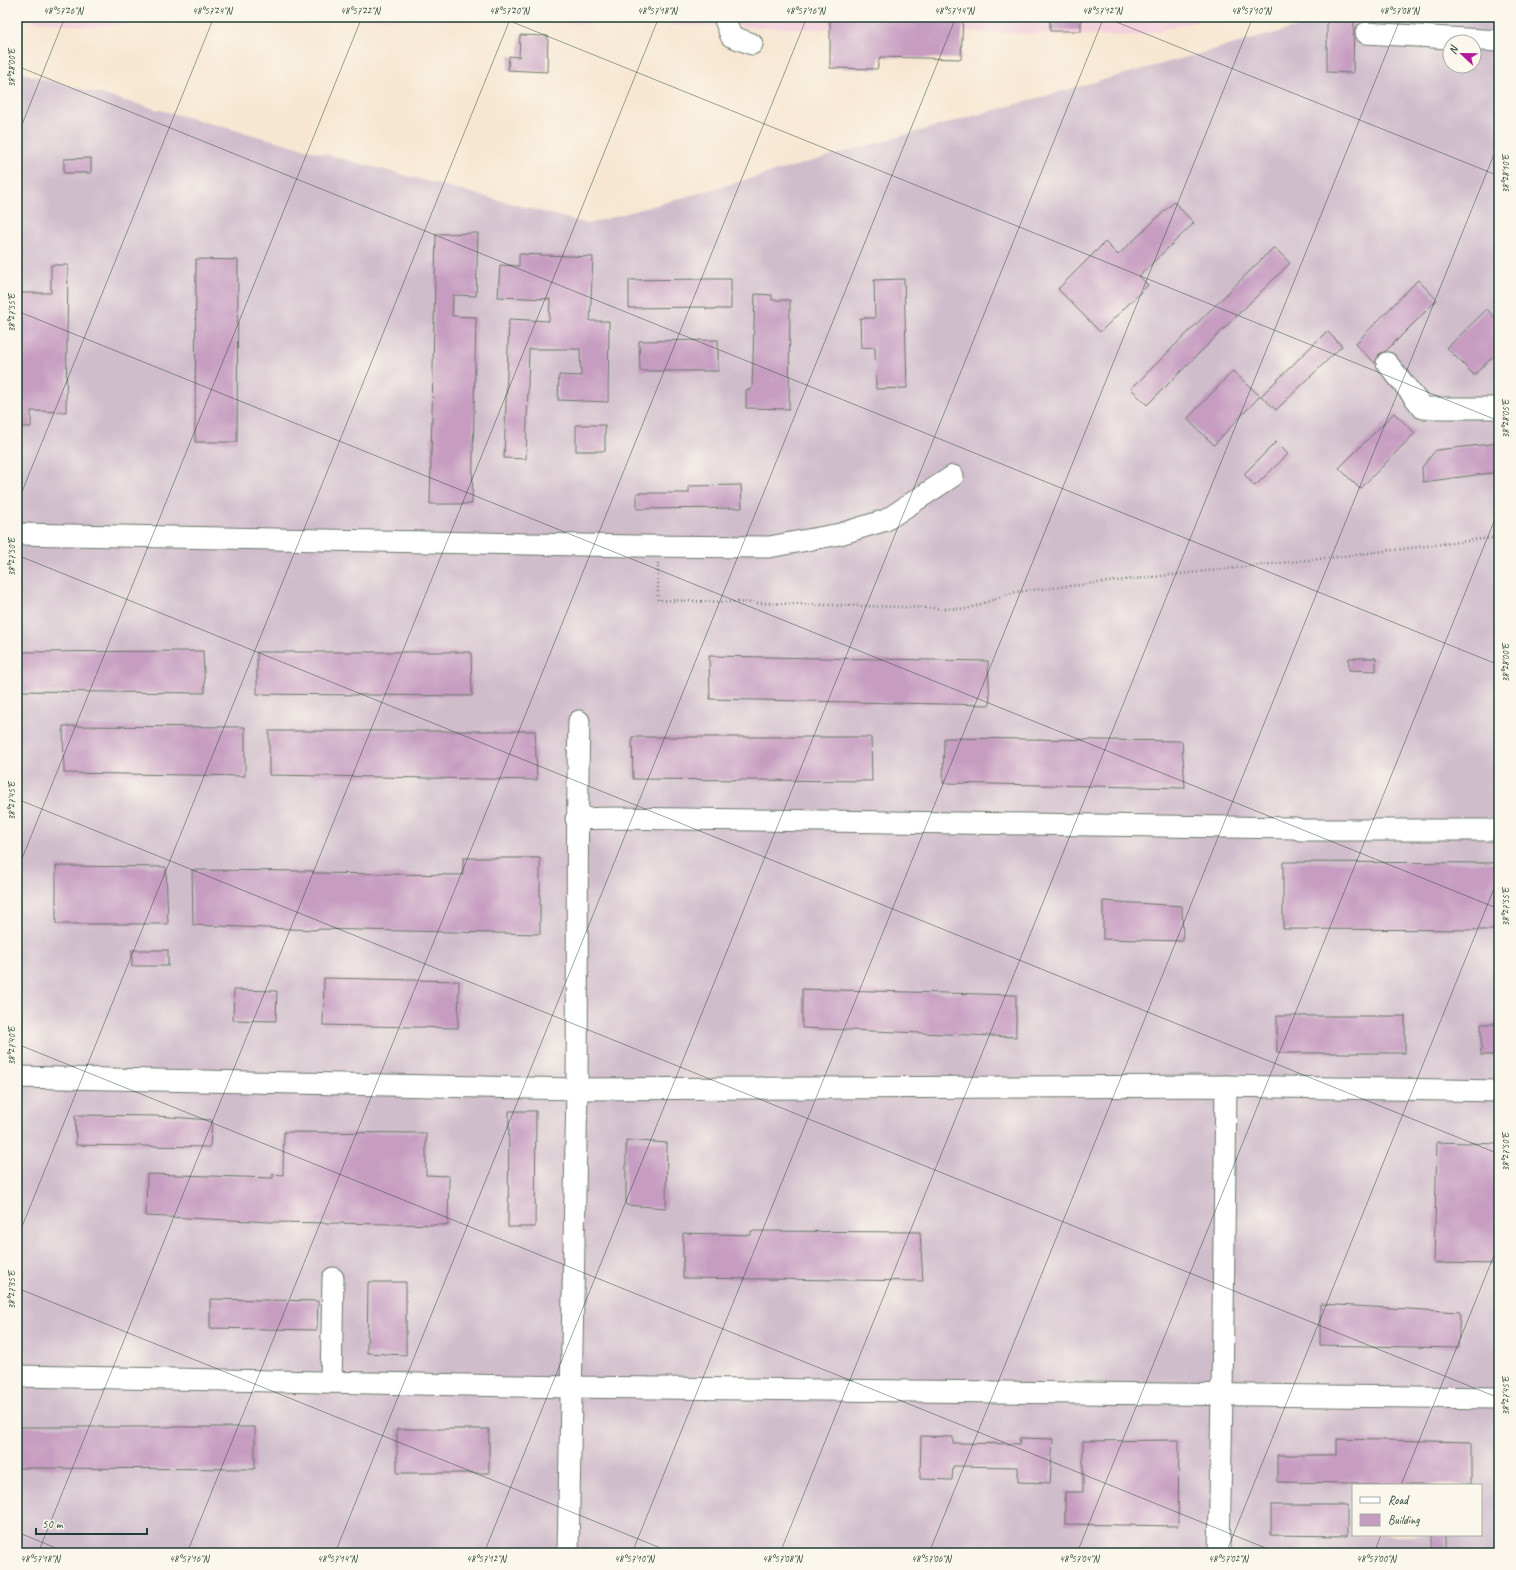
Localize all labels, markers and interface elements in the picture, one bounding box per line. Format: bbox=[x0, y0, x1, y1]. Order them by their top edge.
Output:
text: 48°57'26"N bbox=[43, 4, 85, 17]
text: 48°57'24"N bbox=[192, 4, 234, 17]
text: 48°57'22"N bbox=[340, 4, 382, 17]
text: 48°57'20"N bbox=[489, 4, 531, 17]
text: 48°57'18"N bbox=[637, 4, 679, 17]
text: 48°57'16"N bbox=[785, 4, 827, 17]
text: 48°57'14"N bbox=[934, 4, 976, 17]
text: 48°57'12"N bbox=[1082, 4, 1124, 17]
text: 48°57'10"N bbox=[1231, 4, 1273, 17]
text: 48°57'08"N bbox=[1379, 4, 1421, 17]
north arrow bbox=[1442, 34, 1482, 74]
text: N bbox=[1445, 42, 1461, 56]
text: 38°28'00"E bbox=[5, 47, 18, 87]
text: 38°28'10"E bbox=[1499, 153, 1512, 193]
text: 38°27'55"E bbox=[5, 292, 18, 332]
text: 38°28'05"E bbox=[1499, 398, 1512, 438]
text: 38°27'50"E bbox=[5, 536, 18, 576]
text: 38°28'00"E bbox=[1499, 642, 1512, 682]
text: 38°27'45"E bbox=[5, 780, 18, 820]
text: 38°27'55"E bbox=[1499, 886, 1512, 926]
text: 38°27'40"E bbox=[5, 1025, 18, 1065]
text: 38°27'50"E bbox=[1499, 1131, 1512, 1171]
text: 38°27'35"E bbox=[5, 1269, 18, 1309]
text: 38°27'45"E bbox=[1499, 1375, 1512, 1415]
legend bbox=[1352, 1484, 1482, 1536]
text: Road bbox=[1388, 1492, 1410, 1508]
scale bar bbox=[36, 1510, 147, 1536]
text: Building bbox=[1388, 1512, 1420, 1528]
text: 50 m bbox=[42, 1516, 64, 1532]
text: 48°57'18"N bbox=[20, 1552, 62, 1565]
text: 48°57'16"N bbox=[169, 1552, 211, 1565]
text: 48°57'14"N bbox=[317, 1552, 359, 1565]
text: 48°57'12"N bbox=[466, 1552, 508, 1565]
text: 48°57'10"N bbox=[614, 1552, 656, 1565]
text: 48°57'08"N bbox=[762, 1552, 804, 1565]
text: 48°57'06"N bbox=[911, 1552, 953, 1565]
text: 48°57'04"N bbox=[1059, 1552, 1101, 1565]
text: 48°57'02"N bbox=[1208, 1552, 1250, 1565]
text: 48°57'00"N bbox=[1356, 1552, 1398, 1565]

